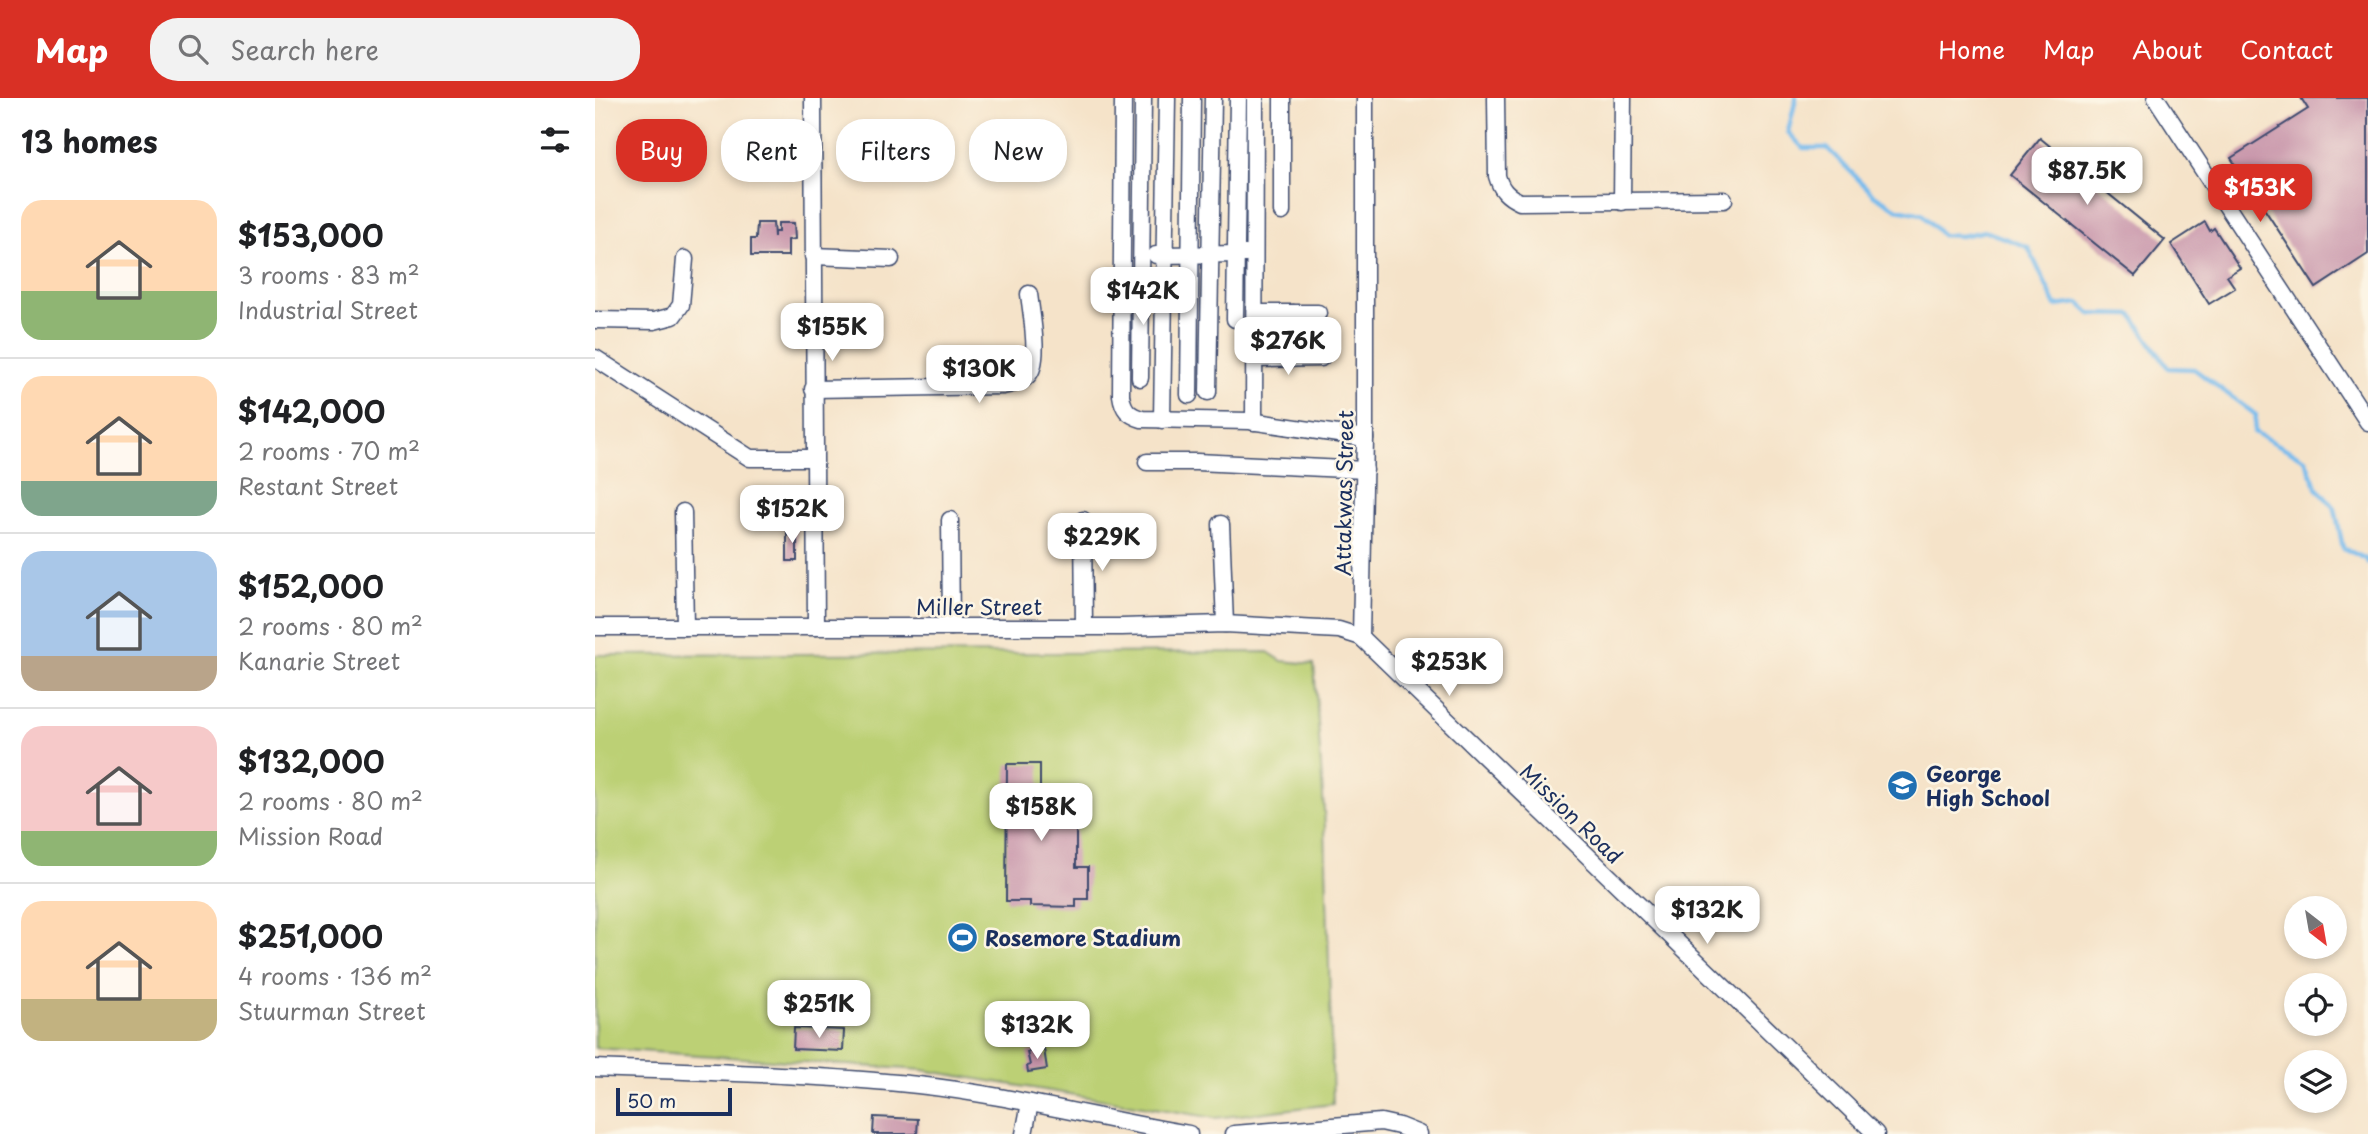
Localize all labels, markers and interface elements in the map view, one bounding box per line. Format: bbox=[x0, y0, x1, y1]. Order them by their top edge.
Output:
search box bbox=[150, 18, 640, 81]
text: Map bbox=[35, 24, 108, 74]
icon: search bbox=[174, 30, 212, 68]
text: Search here bbox=[230, 30, 379, 69]
text: Home bbox=[1938, 31, 2005, 67]
text: Map bbox=[2043, 31, 2094, 67]
text: About bbox=[2132, 31, 2202, 67]
text: Contact bbox=[2240, 31, 2333, 67]
text: 13 homes bbox=[21, 118, 158, 163]
chip: Buy bbox=[616, 119, 707, 182]
chip: Rent bbox=[721, 119, 822, 182]
chip: Filters bbox=[836, 119, 955, 182]
chip: New bbox=[969, 119, 1067, 182]
icon: filters bbox=[536, 121, 574, 159]
pin: $87.5K bbox=[2030, 148, 2144, 207]
text: $87.5K bbox=[2048, 152, 2126, 187]
pin: $153K bbox=[2211, 164, 2309, 224]
text: $153K bbox=[2224, 169, 2296, 204]
text: $153,000 bbox=[238, 212, 384, 257]
icon: home bbox=[77, 228, 161, 312]
text: 3 rooms · 83 m² bbox=[238, 257, 420, 292]
pin: $142K bbox=[1094, 268, 1192, 327]
text: $142K bbox=[1107, 272, 1180, 307]
text: Industrial Street bbox=[238, 292, 418, 327]
pin: $155K bbox=[783, 303, 881, 363]
text: $155K bbox=[797, 308, 867, 343]
pin: $276K bbox=[1239, 317, 1337, 377]
text: $276K bbox=[1250, 322, 1326, 357]
pin: $130K bbox=[930, 345, 1028, 405]
text: $130K bbox=[942, 350, 1016, 385]
text: $142,000 bbox=[238, 388, 385, 433]
icon: home bbox=[77, 404, 161, 488]
street label: Attakwas Street bbox=[1326, 410, 1360, 576]
text: 2 rooms · 70 m² bbox=[238, 433, 420, 468]
text: Restant Street bbox=[238, 468, 398, 503]
pin: $152K bbox=[743, 486, 841, 545]
text: $152K bbox=[756, 490, 828, 525]
pin: $229K bbox=[1053, 514, 1151, 573]
text: $229K bbox=[1064, 518, 1140, 553]
text: $152,000 bbox=[238, 563, 384, 608]
icon: home bbox=[77, 579, 161, 663]
street label: Miller Street bbox=[916, 590, 1042, 622]
text: 2 rooms · 80 m² bbox=[238, 608, 423, 643]
pin: $253K bbox=[1400, 638, 1498, 698]
text: Kanarie Street bbox=[238, 643, 400, 678]
text: $253K bbox=[1411, 643, 1487, 678]
text: $132,000 bbox=[238, 738, 385, 783]
icon: home bbox=[77, 754, 161, 838]
street label: Mission Road bbox=[1513, 755, 1631, 871]
place label: George High School bbox=[1926, 757, 2050, 813]
school or university icon: George High School bbox=[1886, 768, 1920, 802]
text: 2 rooms · 80 m² bbox=[238, 783, 423, 818]
pin: $158K bbox=[992, 784, 1090, 843]
text: $158K bbox=[1005, 788, 1077, 823]
text: Mission Road bbox=[238, 818, 383, 853]
pin: $132K bbox=[1658, 886, 1756, 946]
text: $132K bbox=[1671, 891, 1743, 926]
north arrow bbox=[2284, 896, 2347, 959]
map controls bbox=[2284, 896, 2347, 1113]
text: $251,000 bbox=[238, 913, 383, 958]
sports icon: Rosemore Stadium bbox=[945, 920, 979, 954]
place label: Rosemore Stadium bbox=[985, 921, 1181, 953]
icon: home bbox=[77, 929, 161, 1013]
text: 4 rooms · 136 m² bbox=[238, 958, 432, 993]
button: locate bbox=[2284, 973, 2347, 1036]
pin: $251K bbox=[770, 981, 868, 1040]
text: $251K bbox=[783, 985, 855, 1020]
text: Stuurman Street bbox=[238, 993, 426, 1028]
pin: $132K bbox=[988, 1002, 1086, 1061]
text: $132K bbox=[1001, 1006, 1073, 1041]
button: layers bbox=[2284, 1050, 2347, 1113]
scale bar bbox=[616, 1085, 731, 1117]
text: 50 m bbox=[627, 1086, 676, 1114]

